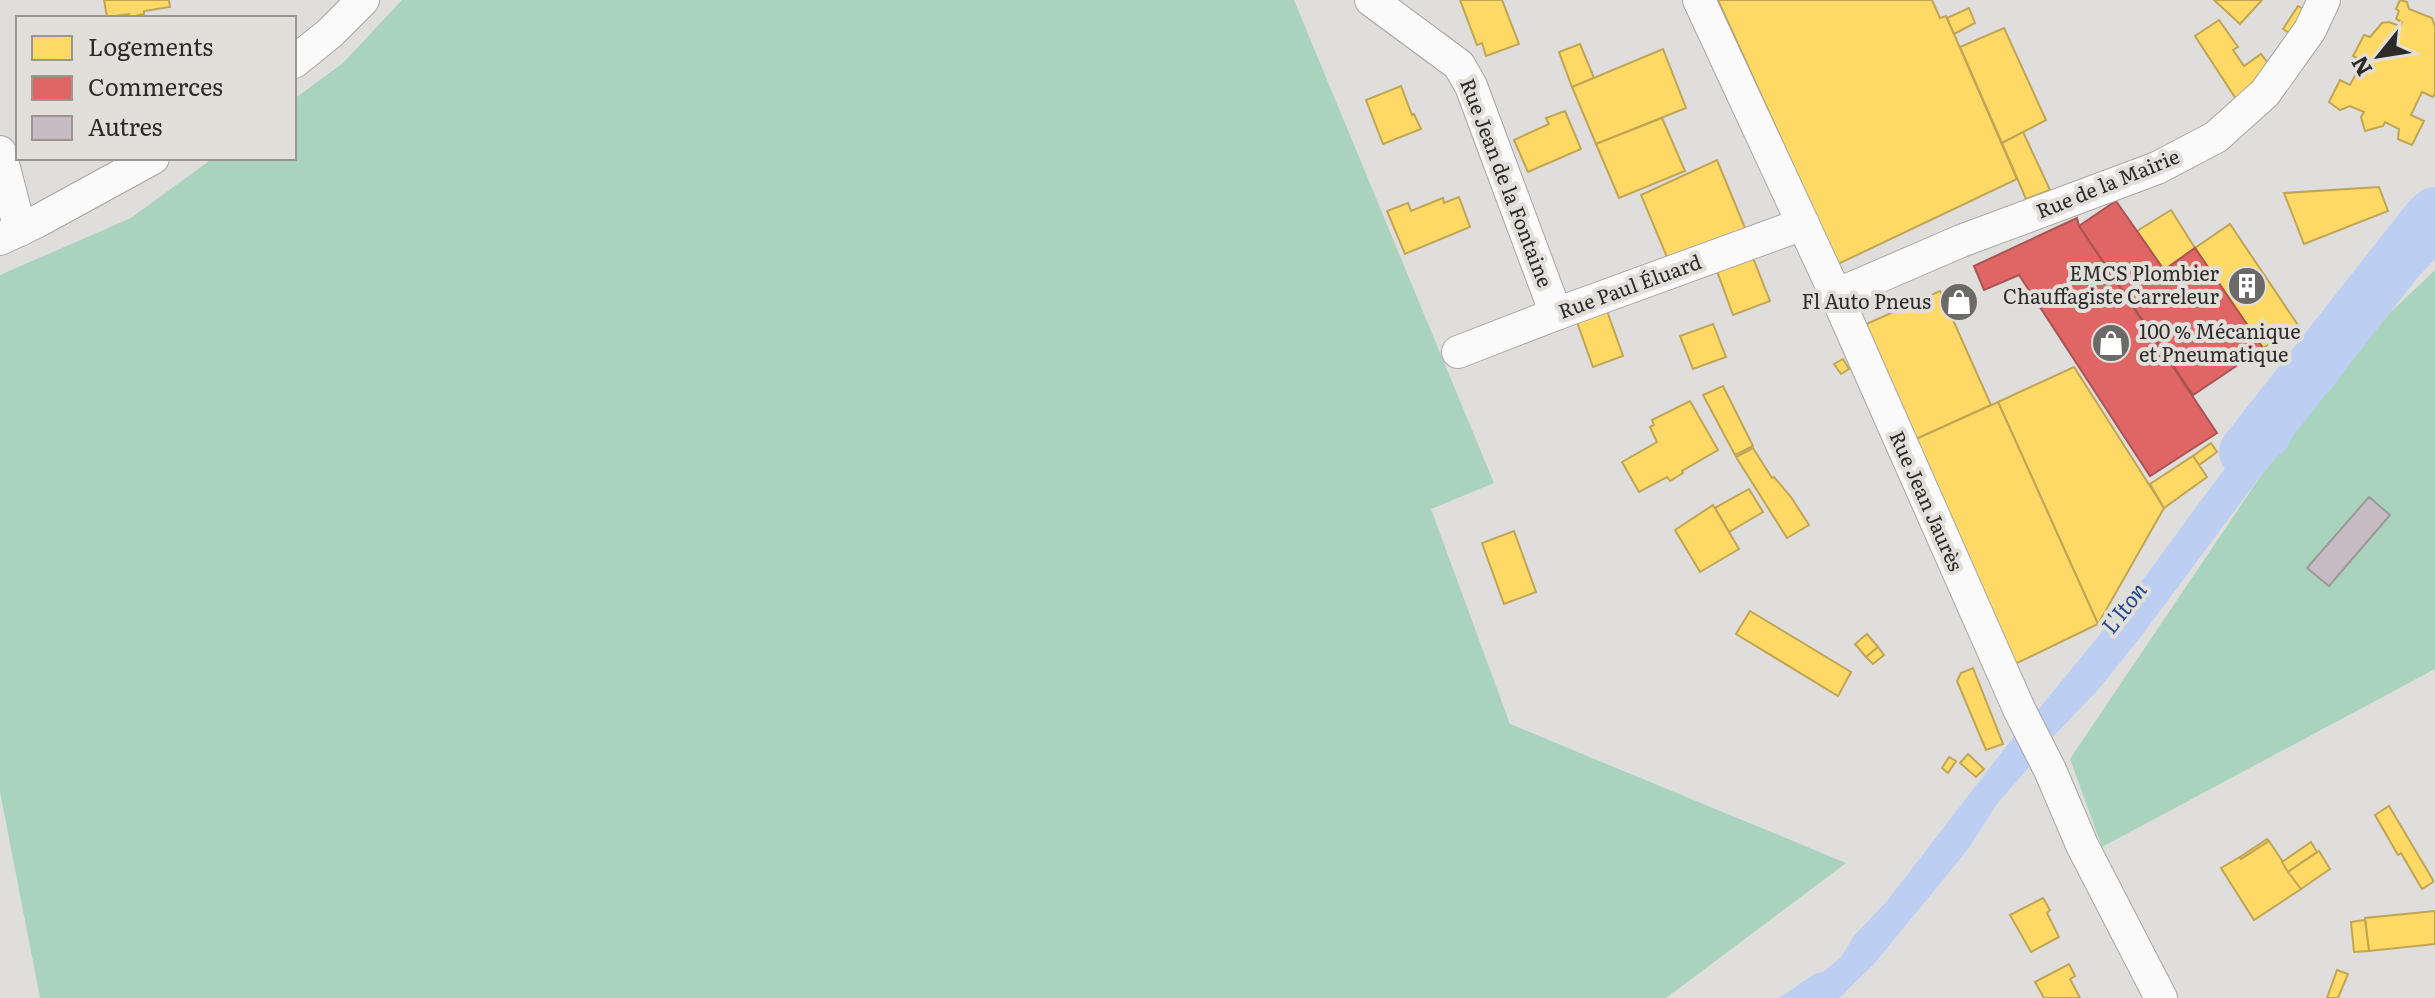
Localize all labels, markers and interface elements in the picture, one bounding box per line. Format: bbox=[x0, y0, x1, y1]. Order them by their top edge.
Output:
legend bbox=[16, 16, 296, 160]
north arrow bbox=[2339, 16, 2419, 96]
text: Logements bbox=[88, 28, 213, 63]
text: N bbox=[2341, 51, 2379, 83]
text: Commerces bbox=[88, 68, 223, 103]
street label: Rue Jean de la Fontaine bbox=[1454, 73, 1562, 291]
text: Autres bbox=[88, 108, 163, 143]
street label: Rue de la Mairie bbox=[2031, 140, 2183, 225]
street label: Rue Paul Éluard bbox=[1554, 245, 1705, 325]
place label: EMCS Plombier Chauffagiste Carreleur bbox=[2003, 257, 2220, 310]
building icon: EMCS Plombier Chauffagiste Carreleur bbox=[2226, 265, 2268, 307]
shop icon: Fl Auto Pneus bbox=[1938, 281, 1980, 323]
place label: Fl Auto Pneus bbox=[1802, 285, 1931, 315]
place label: 100 % Mécanique et Pneumatique bbox=[2139, 315, 2301, 368]
shop icon: 100 % Mécanique et Pneumatique bbox=[2090, 322, 2132, 364]
street label: Rue Jean Jaurès bbox=[1883, 425, 1972, 575]
water label: L'Iton bbox=[2092, 574, 2153, 640]

